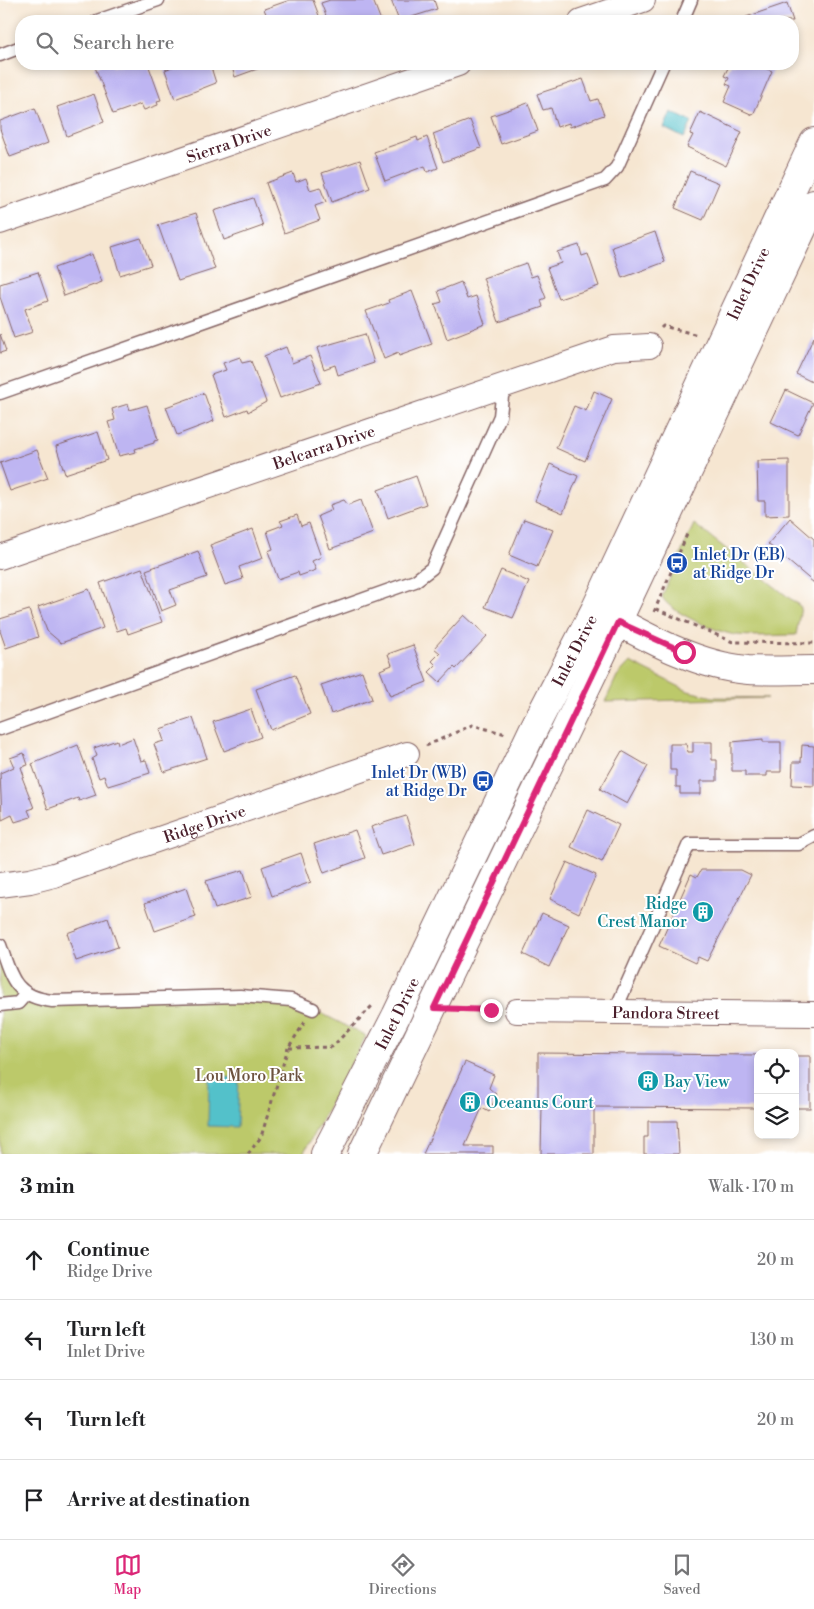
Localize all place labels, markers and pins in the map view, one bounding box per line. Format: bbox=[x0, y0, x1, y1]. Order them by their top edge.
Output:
place label: Inlet Dr (EB) at Ridge Dr bbox=[693, 545, 785, 583]
bus stop icon: Inlet Dr (EB) at Ridge Dr bbox=[665, 551, 689, 575]
place label: Inlet Dr (WB) at Ridge Dr bbox=[371, 763, 467, 801]
bus stop icon: Inlet Dr (WB) at Ridge Dr bbox=[471, 769, 495, 793]
place label: Ridge Crest Manor bbox=[597, 894, 687, 932]
building icon: Ridge Crest Manor bbox=[691, 900, 715, 924]
building icon: Bay View bbox=[636, 1069, 660, 1093]
place label: Bay View bbox=[663, 1072, 730, 1092]
building icon: Oceanus Court bbox=[458, 1090, 482, 1114]
place label: Oceanus Court bbox=[486, 1093, 594, 1113]

